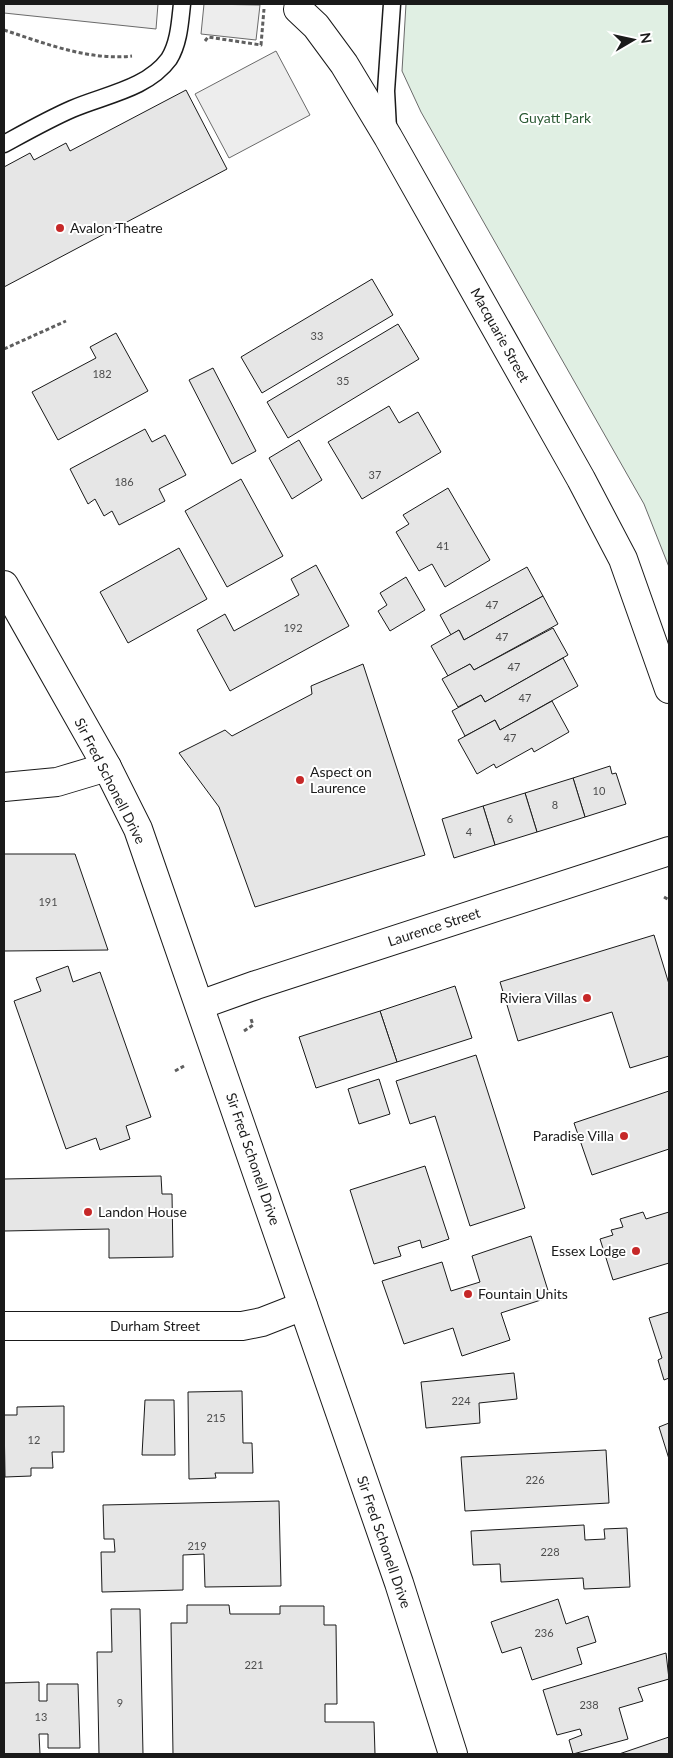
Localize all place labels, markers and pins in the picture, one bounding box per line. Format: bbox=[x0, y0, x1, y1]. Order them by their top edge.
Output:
place label: Avalon Theatre bbox=[70, 219, 163, 236]
marker: Avalon Theatre bbox=[54, 222, 66, 234]
place label: Aspect on Laurence bbox=[310, 763, 372, 796]
marker: Aspect on Laurence bbox=[294, 774, 306, 786]
place label: Riviera Villas bbox=[500, 989, 577, 1006]
marker: Riviera Villas bbox=[581, 992, 593, 1004]
place label: Paradise Villa bbox=[533, 1127, 614, 1144]
marker: Paradise Villa bbox=[618, 1130, 630, 1142]
place label: Landon House bbox=[98, 1203, 187, 1220]
marker: Landon House bbox=[82, 1206, 94, 1218]
place label: Essex Lodge bbox=[551, 1242, 626, 1259]
marker: Essex Lodge bbox=[630, 1245, 642, 1257]
place label: Fountain Units bbox=[478, 1285, 568, 1302]
marker: Fountain Units bbox=[462, 1288, 474, 1300]

